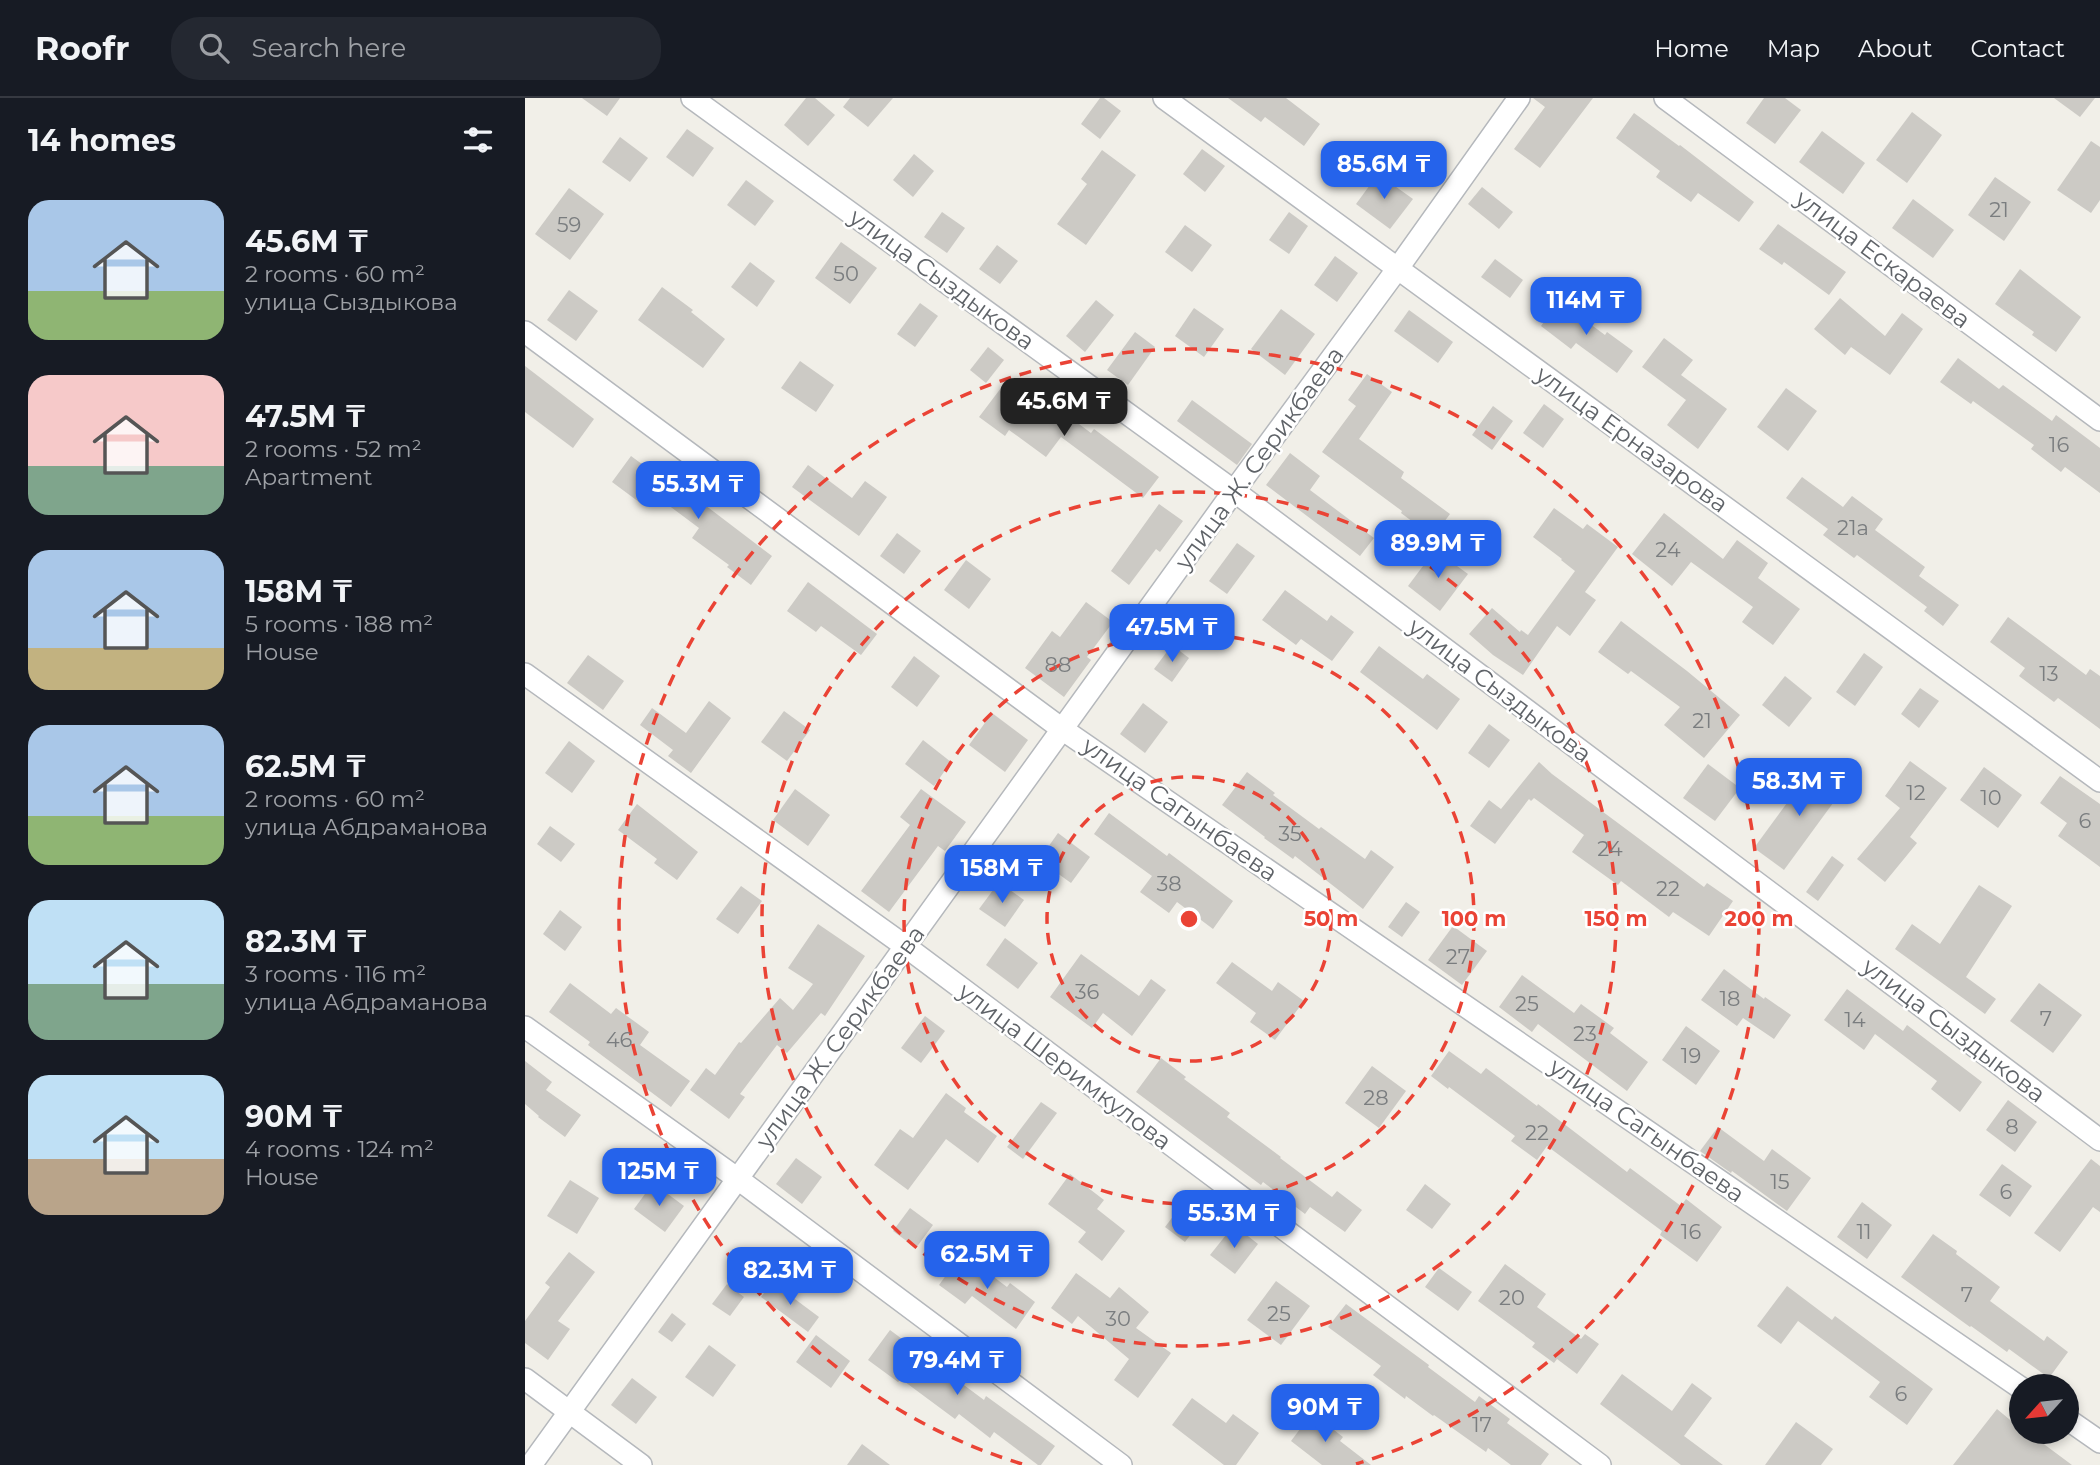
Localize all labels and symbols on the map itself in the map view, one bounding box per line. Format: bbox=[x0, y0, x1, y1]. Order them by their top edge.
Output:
pin: 85.6M ₸ bbox=[1319, 141, 1449, 201]
street label: улица Ескараева bbox=[1789, 183, 1976, 334]
house number: 21 bbox=[1989, 197, 2009, 222]
street label: улица Сыздыкова bbox=[843, 201, 1040, 356]
house number: 59 bbox=[557, 212, 581, 237]
house number: 50 bbox=[833, 261, 859, 286]
pin: 114M ₸ bbox=[1529, 278, 1643, 337]
street label: улица Ж. Серикбаева bbox=[1168, 341, 1350, 576]
street label: улица Ерназарова bbox=[1529, 359, 1734, 519]
pin: 45.6M ₸ bbox=[999, 378, 1129, 438]
house number: 16 bbox=[2049, 432, 2069, 457]
pin: 55.3M ₸ bbox=[633, 462, 763, 521]
house number: 21а bbox=[1837, 515, 1869, 540]
pin: 89.9M ₸ bbox=[1373, 520, 1503, 580]
house number: 24 bbox=[1655, 537, 1681, 562]
pin: 47.5M ₸ bbox=[1107, 604, 1237, 664]
street label: улица Сыздыкова bbox=[1402, 611, 1597, 768]
house number: 88 bbox=[1045, 652, 1071, 677]
house number: 13 bbox=[2039, 661, 2059, 686]
house number: 21 bbox=[1692, 708, 1712, 733]
street label: улица Сагынбаева bbox=[1076, 730, 1283, 887]
pin: 58.3M ₸ bbox=[1734, 758, 1864, 818]
house number: 12 bbox=[1906, 780, 1926, 805]
house number: 10 bbox=[1980, 785, 2002, 810]
house number: 6 bbox=[2079, 808, 2092, 833]
house number: 35 bbox=[1278, 821, 1302, 846]
house number: 24 bbox=[1597, 836, 1623, 861]
pin: 158M ₸ bbox=[945, 846, 1059, 905]
house number: 38 bbox=[1156, 871, 1182, 896]
house number: 22 bbox=[1656, 876, 1680, 901]
text: 50 m bbox=[1304, 906, 1358, 931]
text: 100 m bbox=[1442, 906, 1506, 931]
text: 150 m bbox=[1585, 906, 1647, 931]
text: 200 m bbox=[1725, 906, 1793, 931]
centre of rings bbox=[1177, 907, 1201, 931]
street label: улица Ж. Серикбаева bbox=[749, 920, 931, 1155]
house number: 27 bbox=[1446, 944, 1470, 969]
street label: улица Сыздыкова bbox=[1856, 951, 2051, 1108]
street label: улица Шеримкулова bbox=[952, 976, 1177, 1156]
house number: 36 bbox=[1075, 979, 1100, 1004]
house number: 18 bbox=[1720, 986, 1740, 1011]
house number: 25 bbox=[1515, 991, 1539, 1016]
house number: 7 bbox=[2040, 1006, 2052, 1031]
house number: 14 bbox=[1844, 1007, 1866, 1032]
house number: 23 bbox=[1573, 1021, 1597, 1046]
house number: 46 bbox=[606, 1027, 633, 1052]
house number: 19 bbox=[1681, 1043, 1701, 1068]
street label: улица Сагынбаева bbox=[1543, 1051, 1750, 1208]
house number: 28 bbox=[1363, 1085, 1389, 1110]
house number: 8 bbox=[2005, 1114, 2019, 1139]
house number: 22 bbox=[1525, 1120, 1549, 1145]
pin: 125M ₸ bbox=[602, 1148, 716, 1208]
house number: 15 bbox=[1770, 1169, 1790, 1194]
house number: 6 bbox=[2000, 1179, 2013, 1204]
pin: 55.3M ₸ bbox=[1169, 1190, 1299, 1250]
house number: 16 bbox=[1681, 1219, 1701, 1244]
house number: 11 bbox=[1856, 1219, 1872, 1244]
pin: 62.5M ₸ bbox=[922, 1232, 1052, 1291]
pin: 82.3M ₸ bbox=[725, 1248, 855, 1307]
house number: 7 bbox=[1961, 1282, 1973, 1307]
house number: 20 bbox=[1499, 1285, 1525, 1310]
house number: 25 bbox=[1267, 1301, 1291, 1326]
house number: 30 bbox=[1105, 1306, 1131, 1331]
pin: 79.4M ₸ bbox=[892, 1338, 1022, 1397]
north arrow bbox=[2009, 1374, 2079, 1444]
house number: 6 bbox=[1895, 1381, 1908, 1406]
pin: 90M ₸ bbox=[1276, 1384, 1374, 1444]
house number: 17 bbox=[1472, 1412, 1492, 1437]

